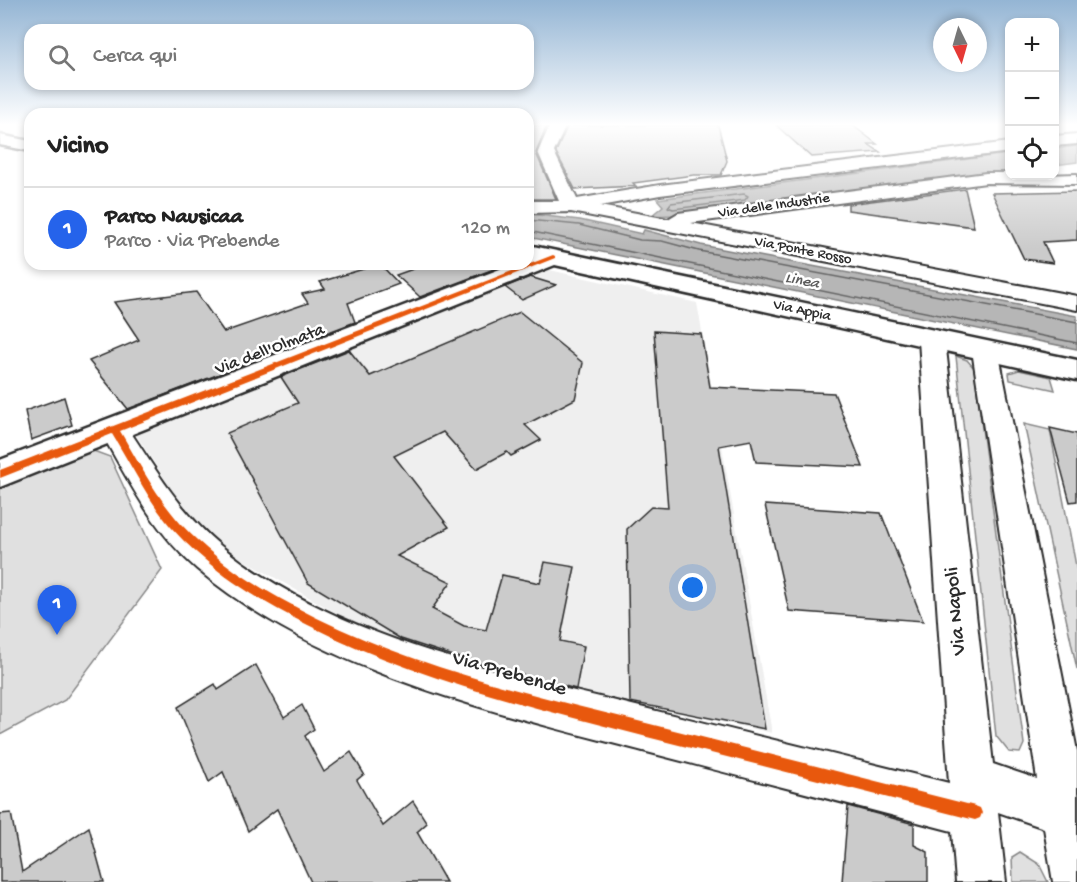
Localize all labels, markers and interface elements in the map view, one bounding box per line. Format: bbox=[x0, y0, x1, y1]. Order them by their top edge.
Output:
north arrow bbox=[933, 18, 987, 72]
map controls bbox=[1005, 18, 1059, 180]
button: + bbox=[1005, 18, 1059, 72]
search box bbox=[24, 24, 534, 90]
icon: search bbox=[45, 41, 78, 74]
text: Cerca qui bbox=[93, 44, 177, 70]
button: − bbox=[1005, 72, 1059, 126]
button: locate bbox=[1005, 126, 1059, 180]
text: Vicino bbox=[48, 132, 108, 163]
street label: Via delle Industrie bbox=[716, 189, 831, 223]
text: Parco Nausicaa bbox=[105, 205, 243, 231]
text: 1 bbox=[63, 218, 72, 241]
text: 120 m bbox=[462, 218, 510, 241]
text: Parco · Via Prebende bbox=[105, 231, 279, 254]
street label: Via Ponte Rosso bbox=[752, 233, 853, 269]
water label: Linea bbox=[783, 269, 822, 295]
street label: Via Appia bbox=[770, 296, 833, 326]
street label: Via dell'Olmata bbox=[211, 319, 329, 381]
street label: Via Napoli bbox=[941, 566, 973, 657]
your location bbox=[678, 573, 707, 602]
pin: 1 bbox=[38, 586, 76, 635]
street label: Via Prebende bbox=[448, 646, 570, 704]

